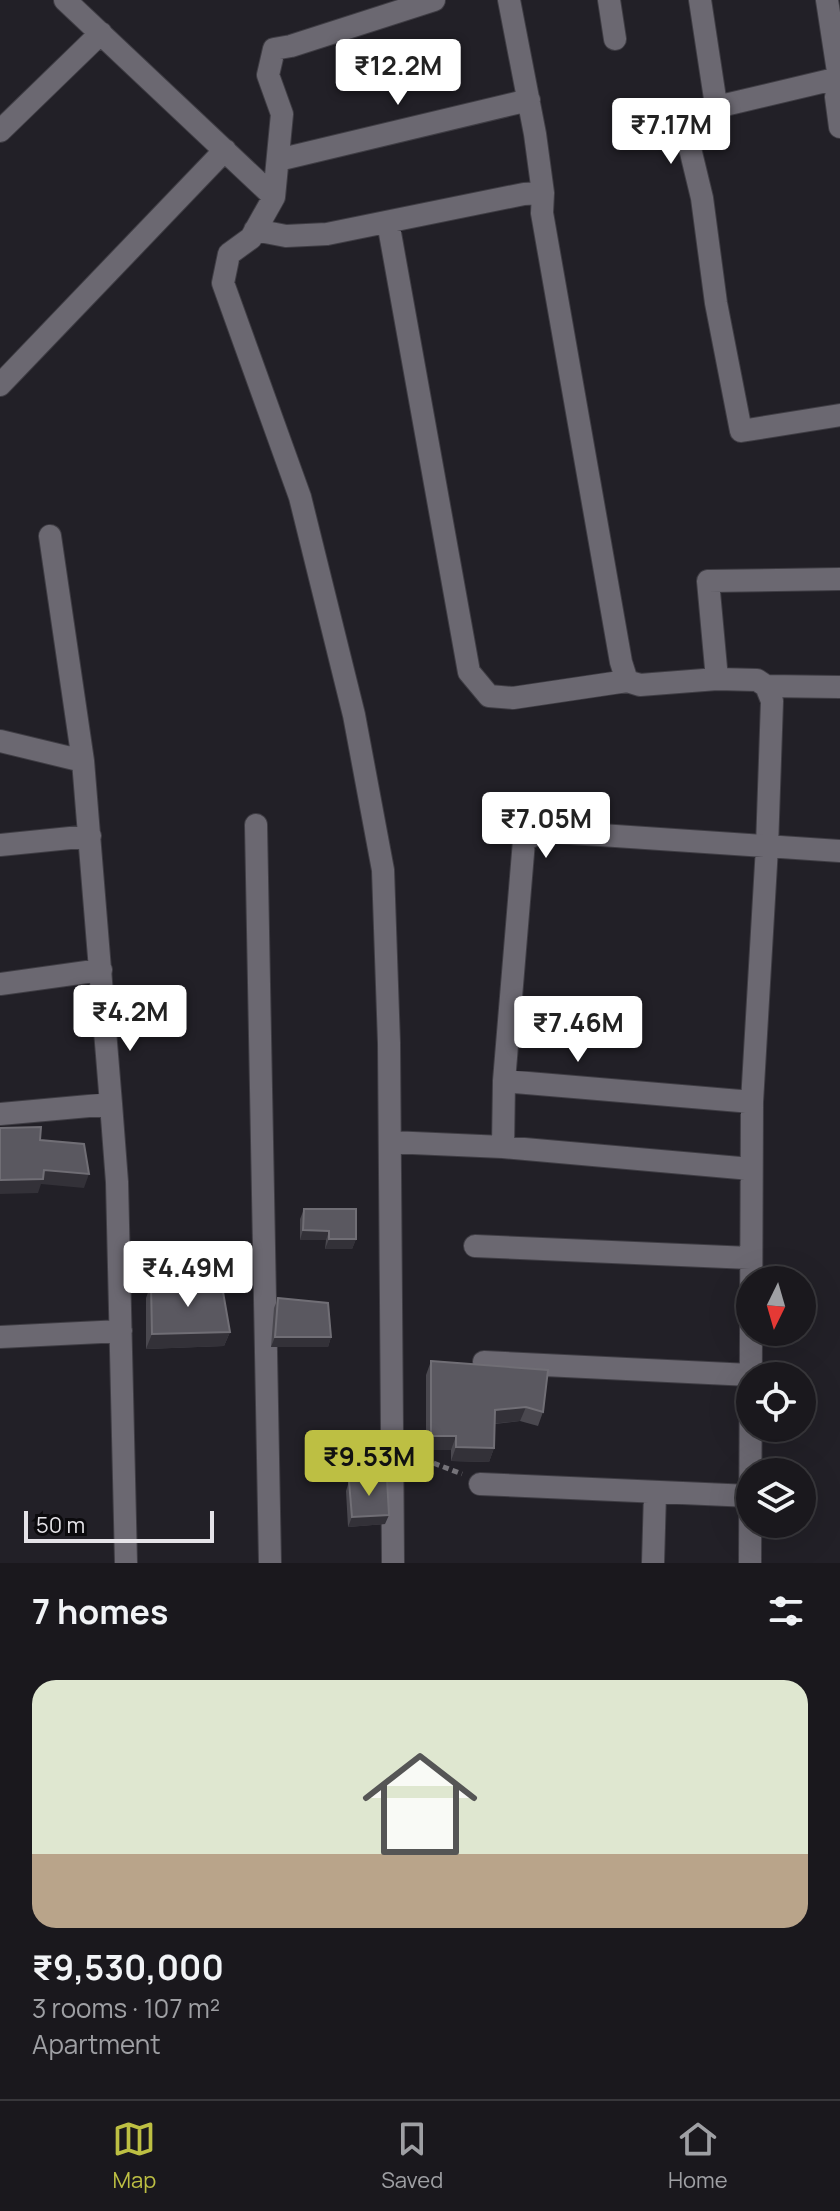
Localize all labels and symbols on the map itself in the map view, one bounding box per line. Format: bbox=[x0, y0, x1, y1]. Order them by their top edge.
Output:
pin: ₹12.2M bbox=[333, 39, 463, 107]
pin: ₹7.17M bbox=[606, 98, 736, 166]
pin: ₹7.05M bbox=[481, 792, 611, 860]
pin: ₹4.2M bbox=[74, 985, 186, 1053]
pin: ₹7.46M bbox=[513, 996, 643, 1064]
pin: ₹4.49M bbox=[123, 1241, 253, 1309]
north arrow bbox=[736, 1266, 816, 1346]
pin: ₹9.53M bbox=[304, 1430, 434, 1498]
scale bar bbox=[24, 1507, 214, 1543]

